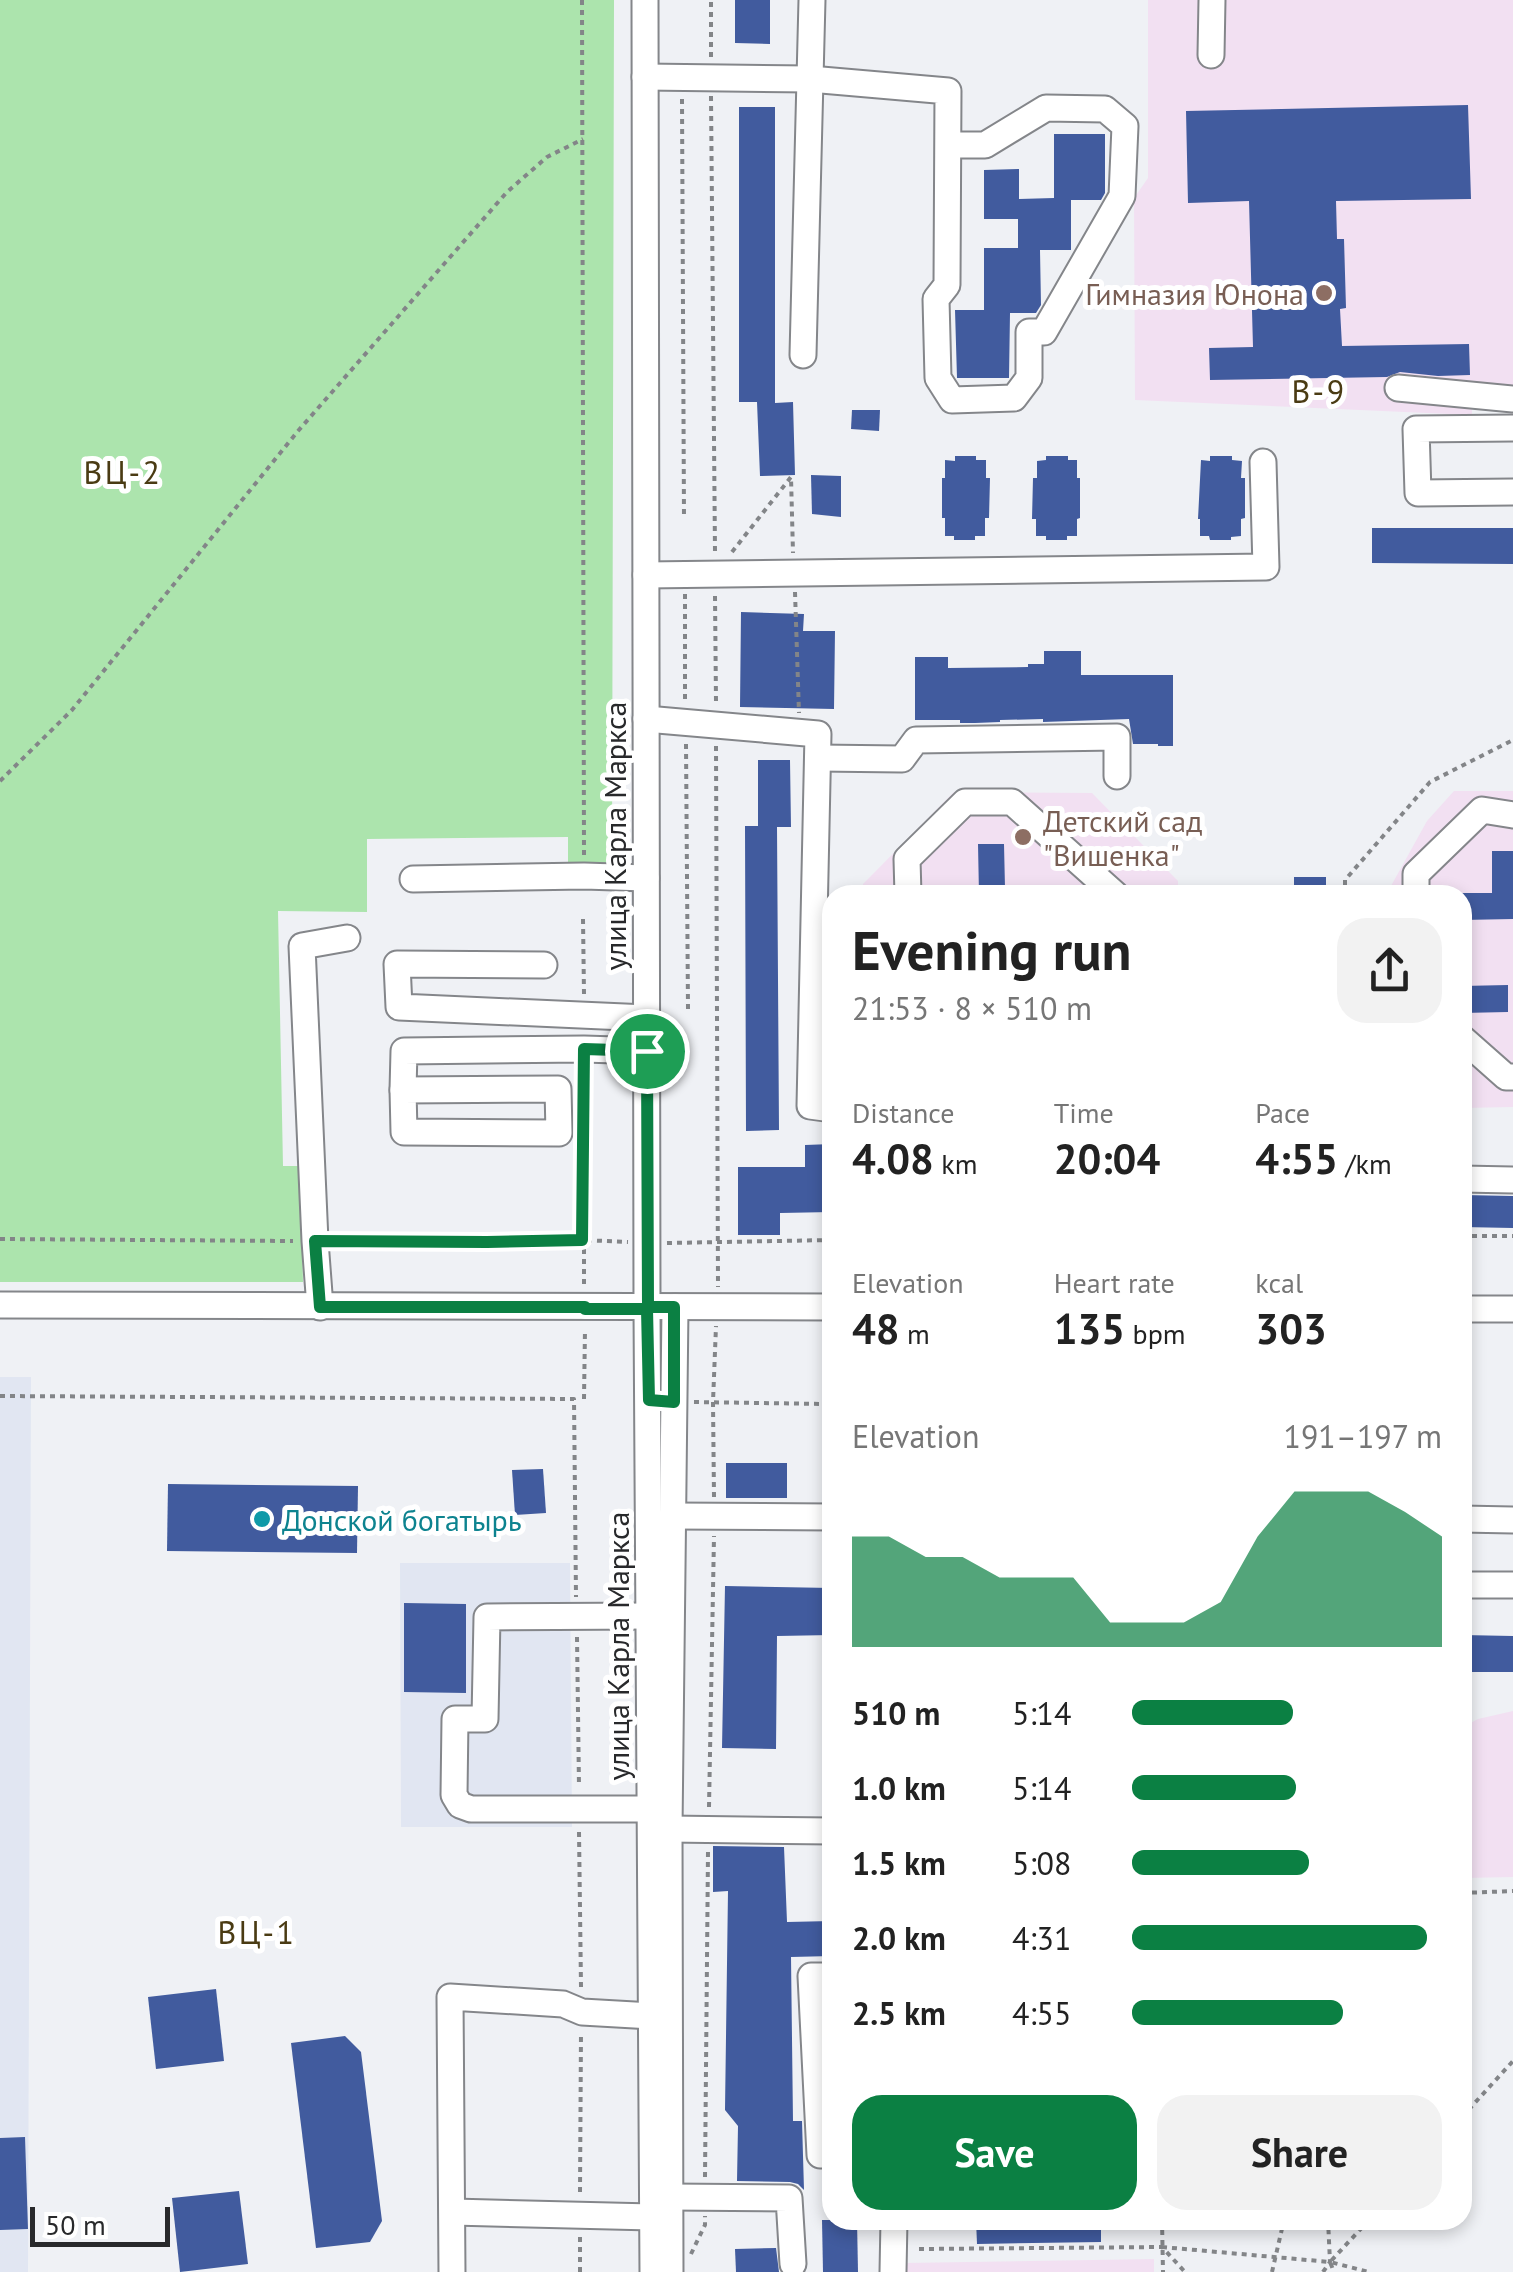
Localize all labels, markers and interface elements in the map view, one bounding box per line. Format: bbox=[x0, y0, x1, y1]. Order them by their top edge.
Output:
place label: Гимназия Юнона bbox=[1085, 274, 1304, 313]
marker: Гимназия Юнона bbox=[1313, 282, 1335, 304]
district label: В-9 bbox=[1291, 370, 1347, 412]
district label: ВЦ-2 bbox=[83, 451, 163, 493]
street label: улица Карла Маркса bbox=[595, 702, 634, 970]
place label: Детский сад "Вишенка" bbox=[1043, 801, 1202, 874]
marker: Детский сад "Вишенка" bbox=[1012, 826, 1034, 848]
text: Evening run bbox=[852, 914, 1132, 985]
button: share bbox=[1337, 918, 1442, 1023]
text: 21:53 · 8 × 510 m bbox=[852, 987, 1092, 1029]
pin bbox=[605, 1009, 690, 1094]
icon: arrive bbox=[620, 1024, 675, 1079]
text: Distance bbox=[852, 1094, 955, 1131]
text: Time bbox=[1054, 1094, 1114, 1131]
text: Pace bbox=[1255, 1094, 1310, 1131]
text: 4.08 bbox=[852, 1131, 934, 1186]
text: 20:04 bbox=[1054, 1131, 1160, 1186]
text: 4:55 bbox=[1255, 1131, 1338, 1186]
text: km bbox=[934, 1145, 977, 1182]
text: /km bbox=[1338, 1145, 1392, 1182]
text: Elevation bbox=[852, 1264, 964, 1301]
text: Heart rate bbox=[1054, 1264, 1175, 1301]
text: kcal bbox=[1255, 1264, 1303, 1301]
text: 48 bbox=[852, 1301, 900, 1356]
text: 135 bbox=[1054, 1301, 1125, 1356]
text: 303 bbox=[1255, 1301, 1327, 1356]
text: m bbox=[900, 1315, 930, 1352]
text: bpm bbox=[1125, 1315, 1186, 1352]
text: Elevation bbox=[852, 1415, 979, 1457]
text: 191–197 m bbox=[1283, 1415, 1442, 1457]
place label: Донской богатырь bbox=[282, 1500, 522, 1539]
marker: Донской богатырь bbox=[251, 1508, 273, 1530]
street label: улица Карла Маркса bbox=[598, 1512, 637, 1780]
text: 510 m bbox=[852, 1692, 940, 1734]
text: 5:14 bbox=[1012, 1692, 1071, 1734]
text: 1.0 km bbox=[852, 1767, 946, 1809]
text: 5:14 bbox=[1012, 1767, 1071, 1809]
text: 1.5 km bbox=[852, 1842, 946, 1884]
text: 5:08 bbox=[1012, 1842, 1071, 1884]
district label: ВЦ-1 bbox=[217, 1911, 297, 1953]
text: 2.0 km bbox=[852, 1917, 946, 1959]
text: 4:31 bbox=[1012, 1917, 1071, 1959]
text: 2.5 km bbox=[852, 1992, 946, 2034]
text: 4:55 bbox=[1012, 1992, 1071, 2034]
button: Save bbox=[852, 2095, 1137, 2210]
button: Share bbox=[1157, 2095, 1442, 2210]
scale bar bbox=[30, 2202, 170, 2246]
text: 50 m bbox=[45, 2206, 106, 2243]

